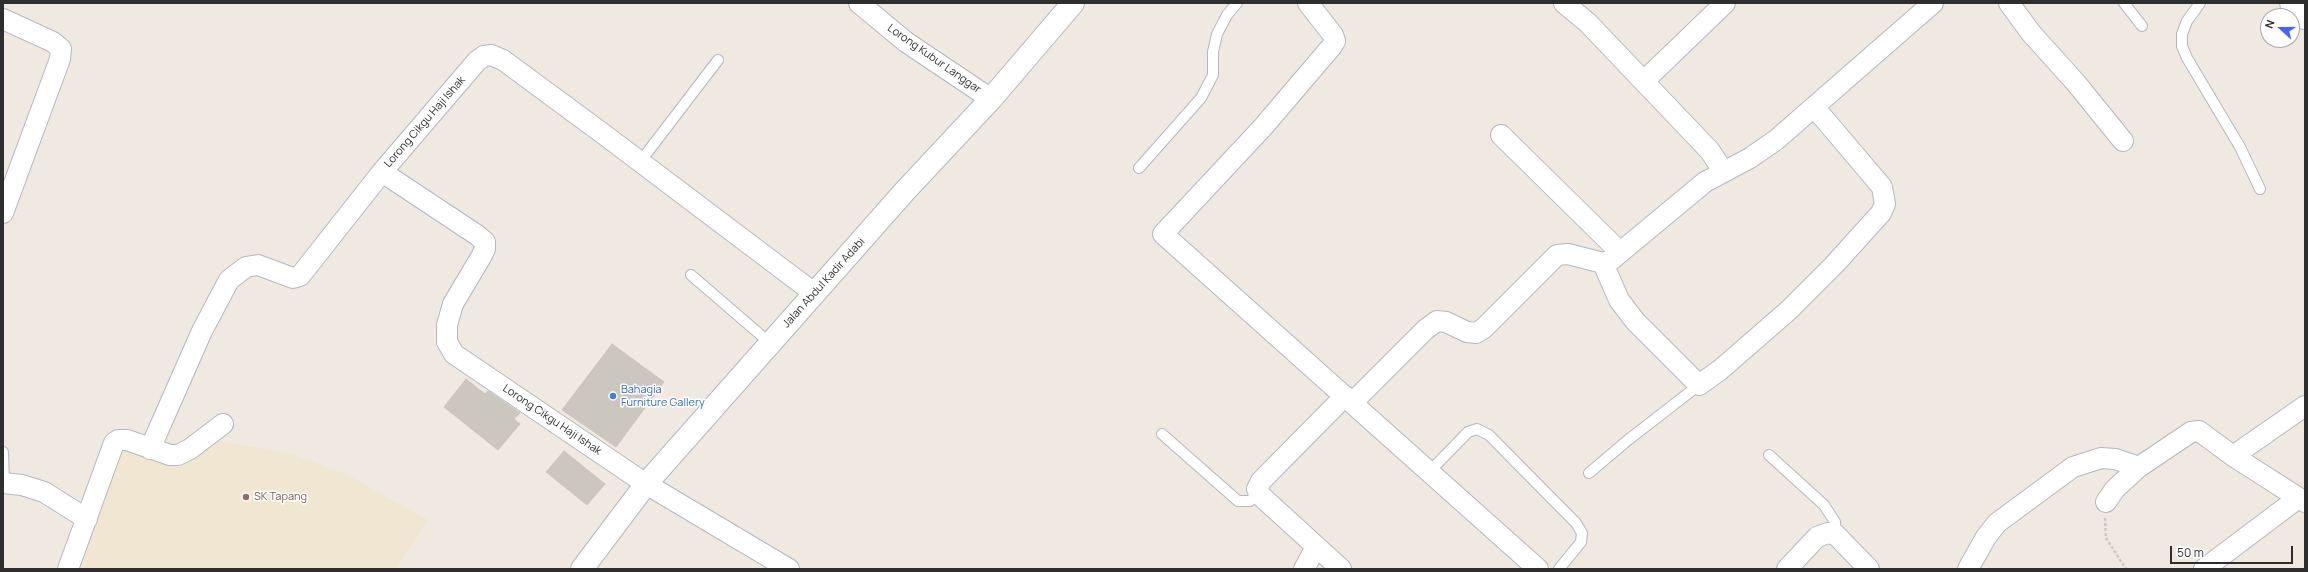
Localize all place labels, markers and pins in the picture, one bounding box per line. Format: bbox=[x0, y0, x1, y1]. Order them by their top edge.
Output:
place label: Bahagia Furniture Gallery bbox=[621, 383, 705, 409]
marker: Bahagia Furniture Gallery bbox=[608, 391, 618, 401]
place label: SK Tapang bbox=[254, 490, 307, 504]
marker: SK Tapang bbox=[241, 492, 251, 502]

